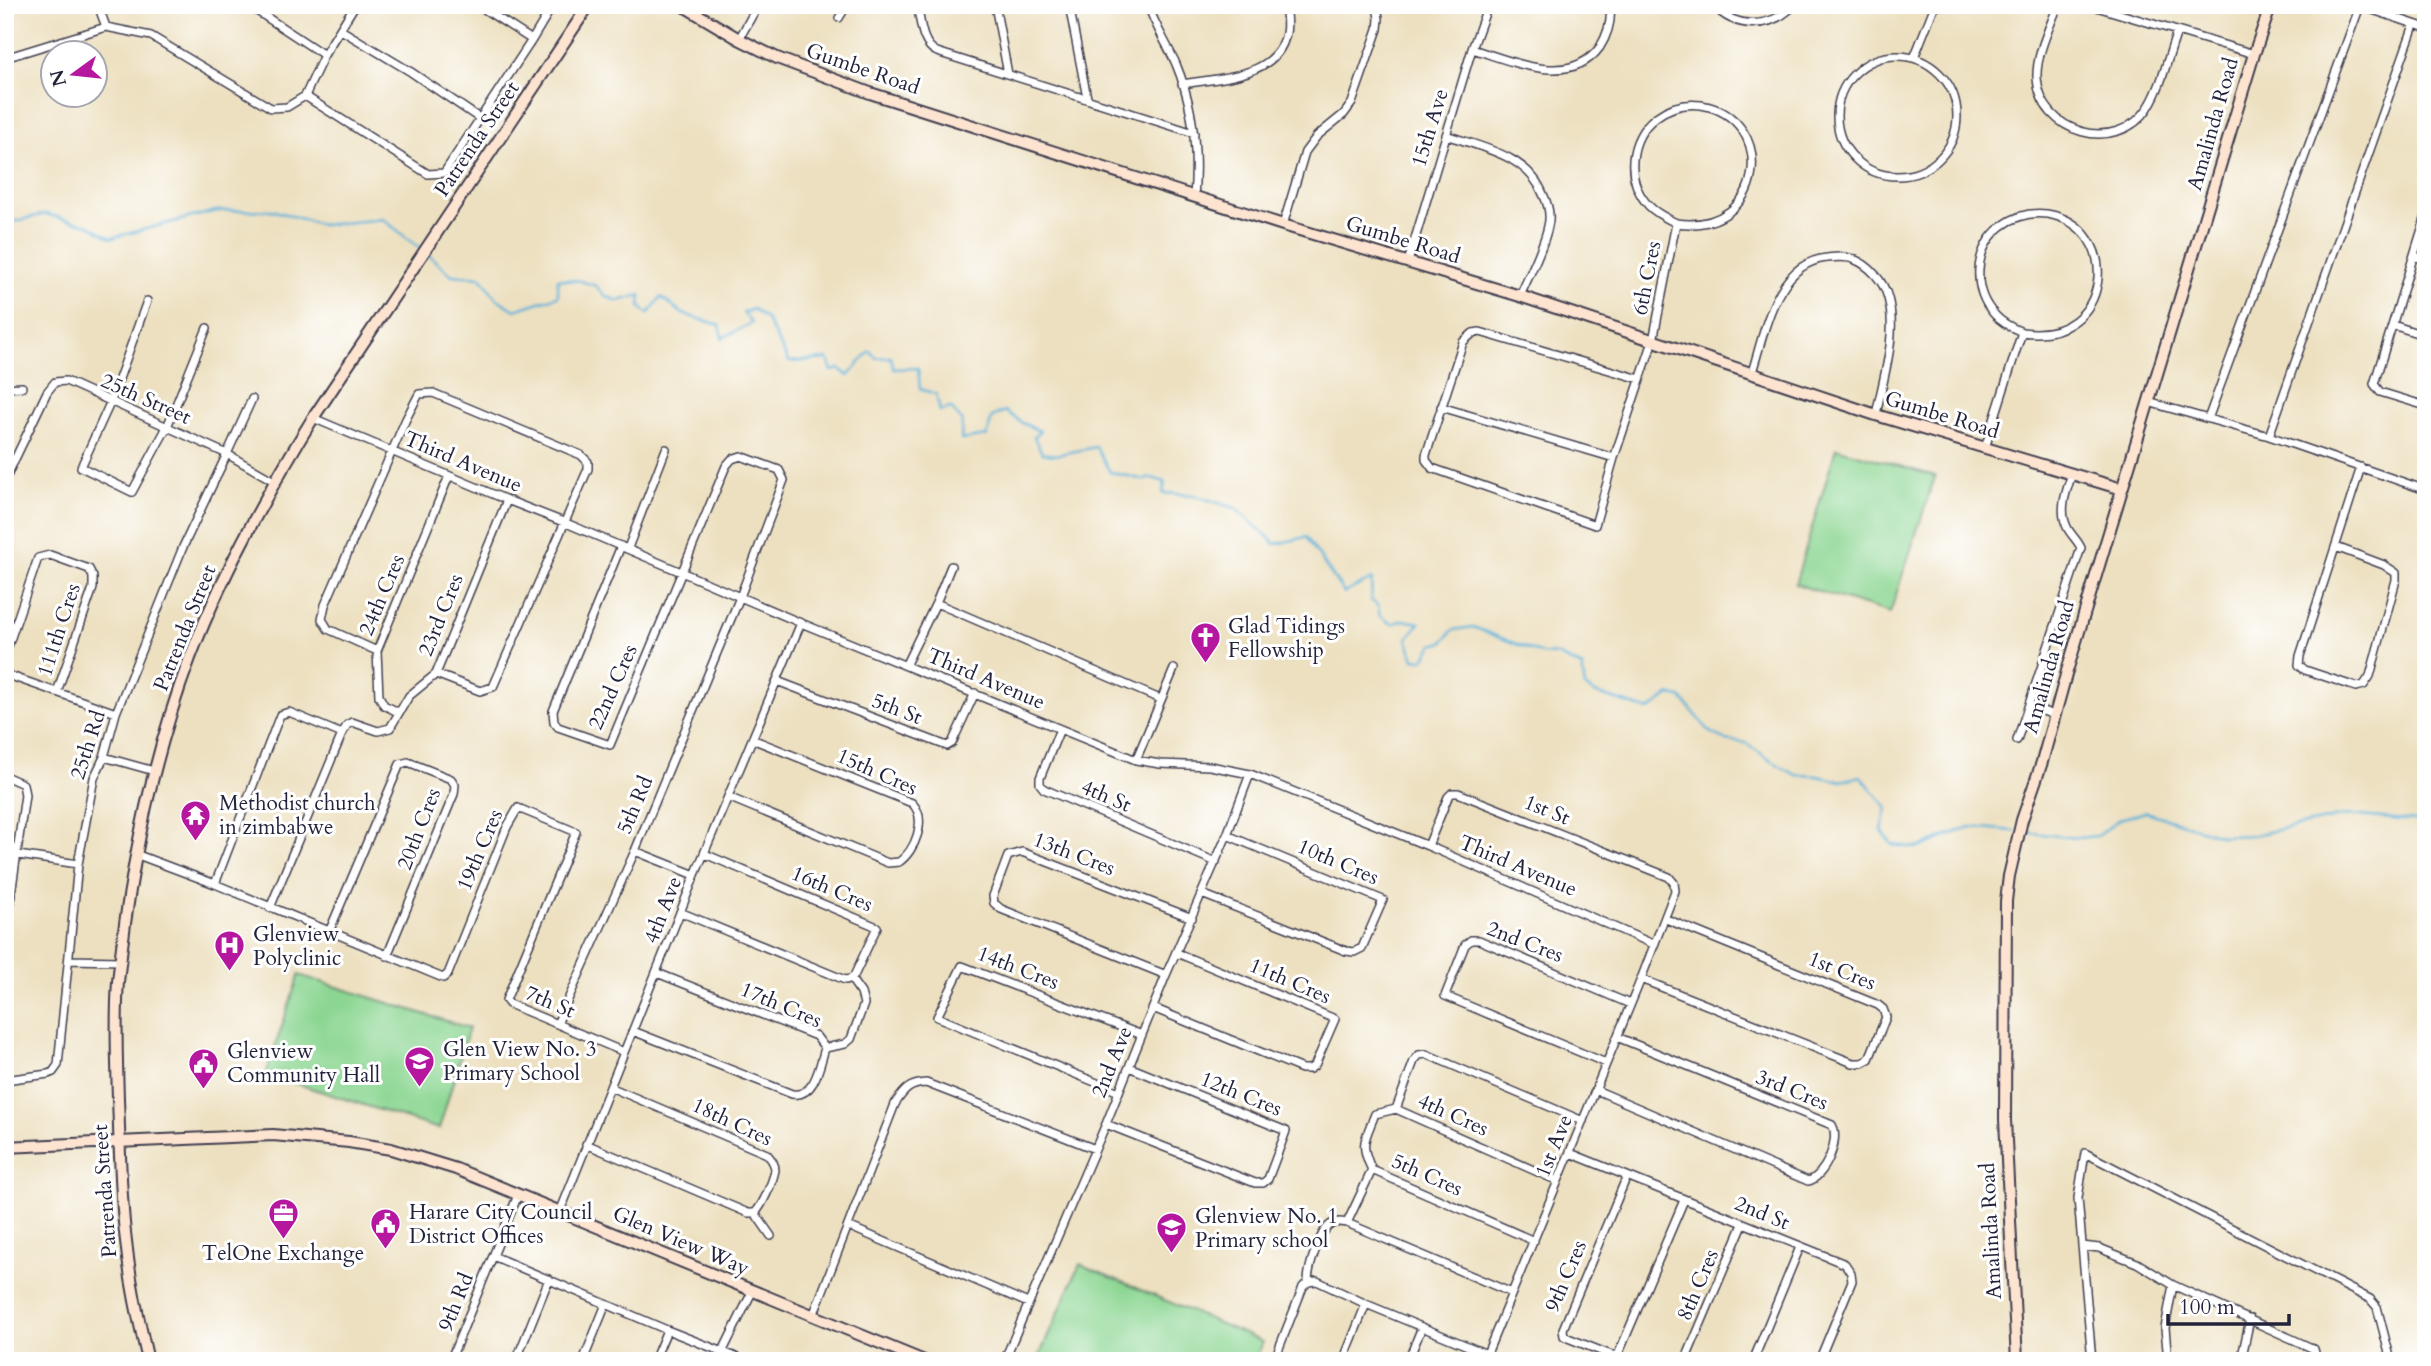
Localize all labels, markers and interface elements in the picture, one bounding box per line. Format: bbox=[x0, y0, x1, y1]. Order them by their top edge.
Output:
street label: Gumbe Road bbox=[802, 36, 924, 102]
north arrow bbox=[38, 38, 108, 108]
street label: Amalinda Road bbox=[2180, 54, 2246, 194]
text: N bbox=[44, 66, 73, 89]
street label: Patrenda Street bbox=[428, 75, 527, 203]
street label: 15th Ave bbox=[1404, 85, 1456, 171]
street label: Gumbe Road bbox=[1342, 209, 1464, 271]
street label: 6th Cres bbox=[1626, 238, 1668, 318]
street label: 25th Street bbox=[96, 366, 196, 432]
street label: Gumbe Road bbox=[1881, 384, 2003, 446]
street label: Third Avenue bbox=[400, 424, 526, 500]
street label: 24th Cres bbox=[352, 550, 412, 640]
street label: Patrenda Street bbox=[147, 560, 224, 695]
street label: 23rd Cres bbox=[411, 570, 471, 660]
street label: 111th Cres bbox=[30, 580, 88, 680]
street label: Amalinda Road bbox=[2016, 597, 2082, 737]
place label: Glad Tidings Fellowship bbox=[1228, 612, 1345, 665]
church icon: Glad Tidings Fellowship bbox=[1188, 621, 1222, 665]
street label: 22nd Cres bbox=[581, 640, 645, 734]
street label: Third Avenue bbox=[923, 641, 1049, 717]
street label: 5th St bbox=[868, 686, 927, 732]
street label: 25th Rd bbox=[63, 707, 113, 783]
street label: 15th Cres bbox=[832, 741, 922, 803]
street label: 5th Rd bbox=[610, 772, 660, 838]
street label: 4th St bbox=[1077, 773, 1136, 820]
street label: 20th Cres bbox=[390, 784, 448, 874]
street label: 1st St bbox=[1520, 788, 1575, 832]
place label: Methodist church in zimbabwe bbox=[219, 789, 376, 842]
temple icon: Methodist church in zimbabwe bbox=[179, 798, 213, 842]
street label: 19th Cres bbox=[450, 805, 510, 895]
street label: 13th Cres bbox=[1029, 825, 1119, 883]
street label: Third Avenue bbox=[1455, 828, 1581, 904]
street label: 10th Cres bbox=[1293, 832, 1383, 892]
street label: 16th Cres bbox=[787, 859, 877, 919]
street label: 4th Ave bbox=[637, 872, 689, 948]
street label: 2nd Cres bbox=[1483, 914, 1567, 970]
place label: Glenview Polyclinic bbox=[253, 920, 341, 973]
hospital icon: Glenview Polyclinic bbox=[213, 929, 247, 973]
street label: 14th Cres bbox=[973, 939, 1063, 997]
street label: 1st Cres bbox=[1804, 944, 1880, 998]
street label: 11th Cres bbox=[1245, 951, 1335, 1011]
street label: 17th Cres bbox=[736, 975, 826, 1035]
street label: 7th St bbox=[521, 979, 580, 1026]
street label: 2nd Ave bbox=[1085, 1022, 1139, 1102]
place label: Glen View No. 3 Primary School bbox=[443, 1035, 596, 1088]
place label: Glenview Community Hall bbox=[227, 1037, 380, 1090]
school or university icon: Glen View No. 3 Primary School bbox=[403, 1044, 437, 1088]
public building icon: Glenview Community Hall bbox=[187, 1046, 221, 1090]
street label: 3rd Cres bbox=[1752, 1062, 1832, 1118]
street label: 12th Cres bbox=[1196, 1065, 1286, 1123]
street label: 4th Cres bbox=[1413, 1087, 1493, 1143]
street label: 18th Cres bbox=[687, 1091, 777, 1153]
street label: 1st Ave bbox=[1528, 1110, 1580, 1182]
street label: Patrenda Street bbox=[86, 1123, 124, 1259]
street label: 5th Cres bbox=[1387, 1147, 1467, 1203]
street label: Amalinda Road bbox=[1973, 1162, 2009, 1300]
street label: 2nd St bbox=[1730, 1189, 1794, 1237]
office icon: TelOne Exchange bbox=[266, 1196, 300, 1240]
place label: Harare City Council District Offices bbox=[409, 1198, 592, 1251]
street label: Glen View Way bbox=[608, 1199, 754, 1283]
place label: Glenview No. 1 Primary school bbox=[1195, 1202, 1338, 1255]
public building icon: Harare City Council District Offices bbox=[369, 1207, 403, 1251]
school or university icon: Glenview No. 1 Primary school bbox=[1155, 1211, 1189, 1255]
street label: 9th Cres bbox=[1538, 1236, 1594, 1316]
place label: TelOne Exchange bbox=[202, 1239, 364, 1268]
street label: 8th Cres bbox=[1670, 1245, 1726, 1325]
street label: 9th Rd bbox=[431, 1269, 481, 1335]
scale bar bbox=[2168, 1282, 2289, 1326]
text: 100 m bbox=[2179, 1293, 2235, 1322]

